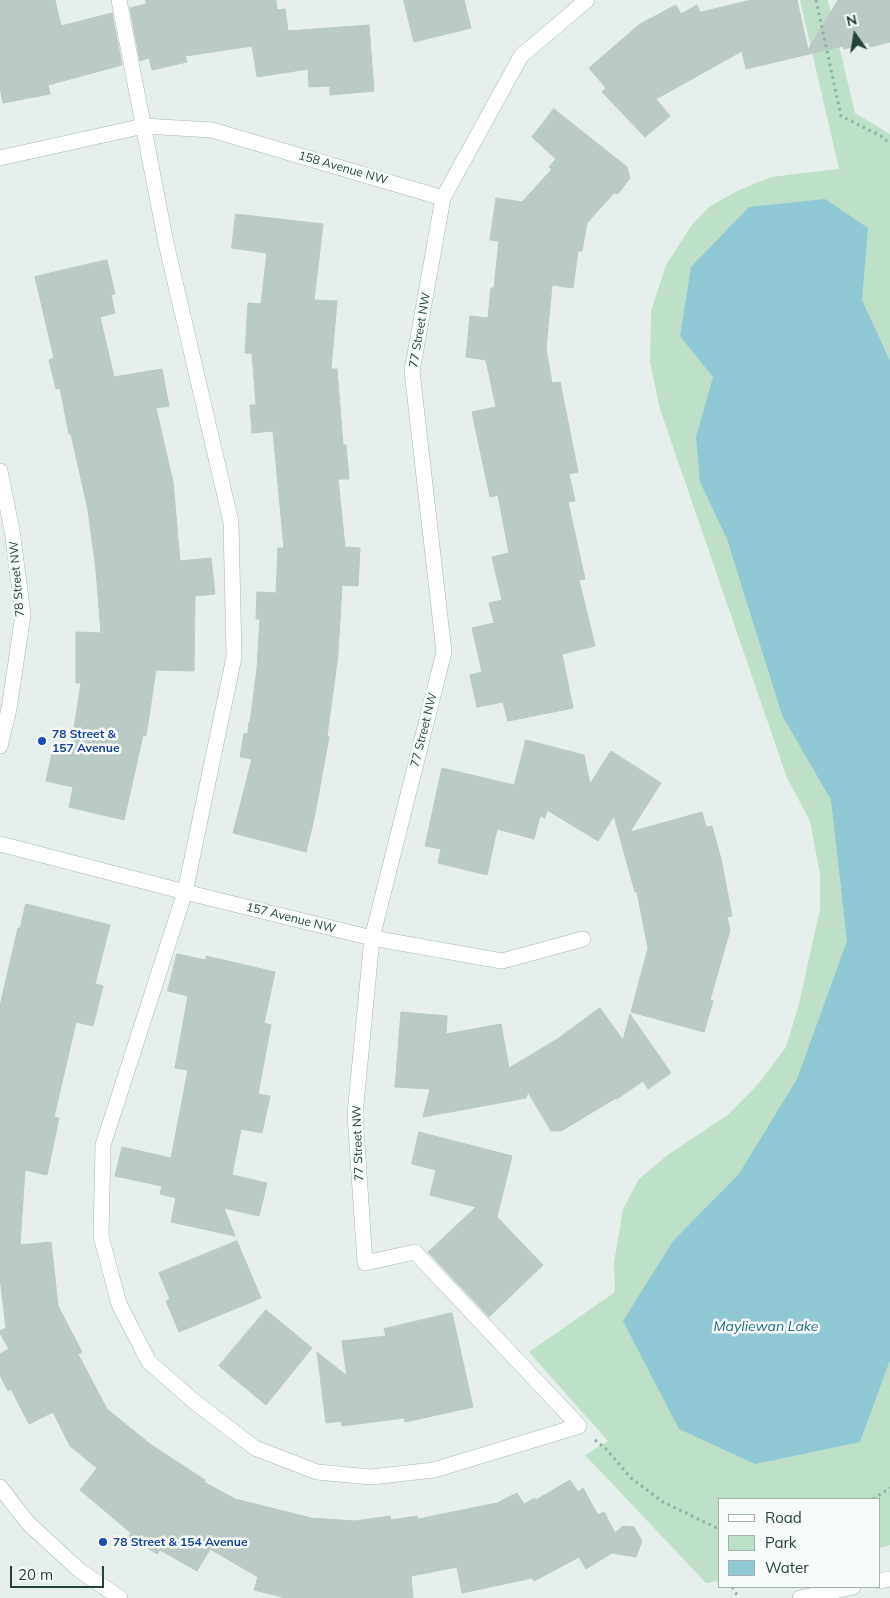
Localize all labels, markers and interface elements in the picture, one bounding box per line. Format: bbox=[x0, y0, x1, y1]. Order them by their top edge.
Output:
north arrow bbox=[830, 10, 880, 60]
text: N bbox=[844, 10, 859, 30]
street label: 158 Avenue NW bbox=[297, 148, 389, 188]
street label: 77 Street NW bbox=[406, 291, 434, 369]
street label: 78 Street NW bbox=[7, 540, 27, 618]
street label: 77 Street NW bbox=[408, 691, 440, 769]
place label: 78 Street & 157 Avenue bbox=[52, 727, 119, 755]
marker: 78 Street & 157 Avenue bbox=[36, 735, 48, 747]
street label: 157 Avenue NW bbox=[245, 900, 337, 936]
street label: 77 Street NW bbox=[349, 1105, 367, 1181]
water label: Mayliewan Lake bbox=[714, 1319, 818, 1335]
legend bbox=[718, 1498, 880, 1588]
text: Road bbox=[765, 1508, 802, 1527]
text: Park bbox=[765, 1533, 797, 1552]
place label: 78 Street & 154 Avenue bbox=[113, 1535, 248, 1549]
marker: 78 Street & 154 Avenue bbox=[97, 1536, 109, 1548]
scale bar bbox=[12, 1556, 106, 1588]
text: Water bbox=[765, 1558, 809, 1577]
text: 20 m bbox=[18, 1565, 53, 1584]

